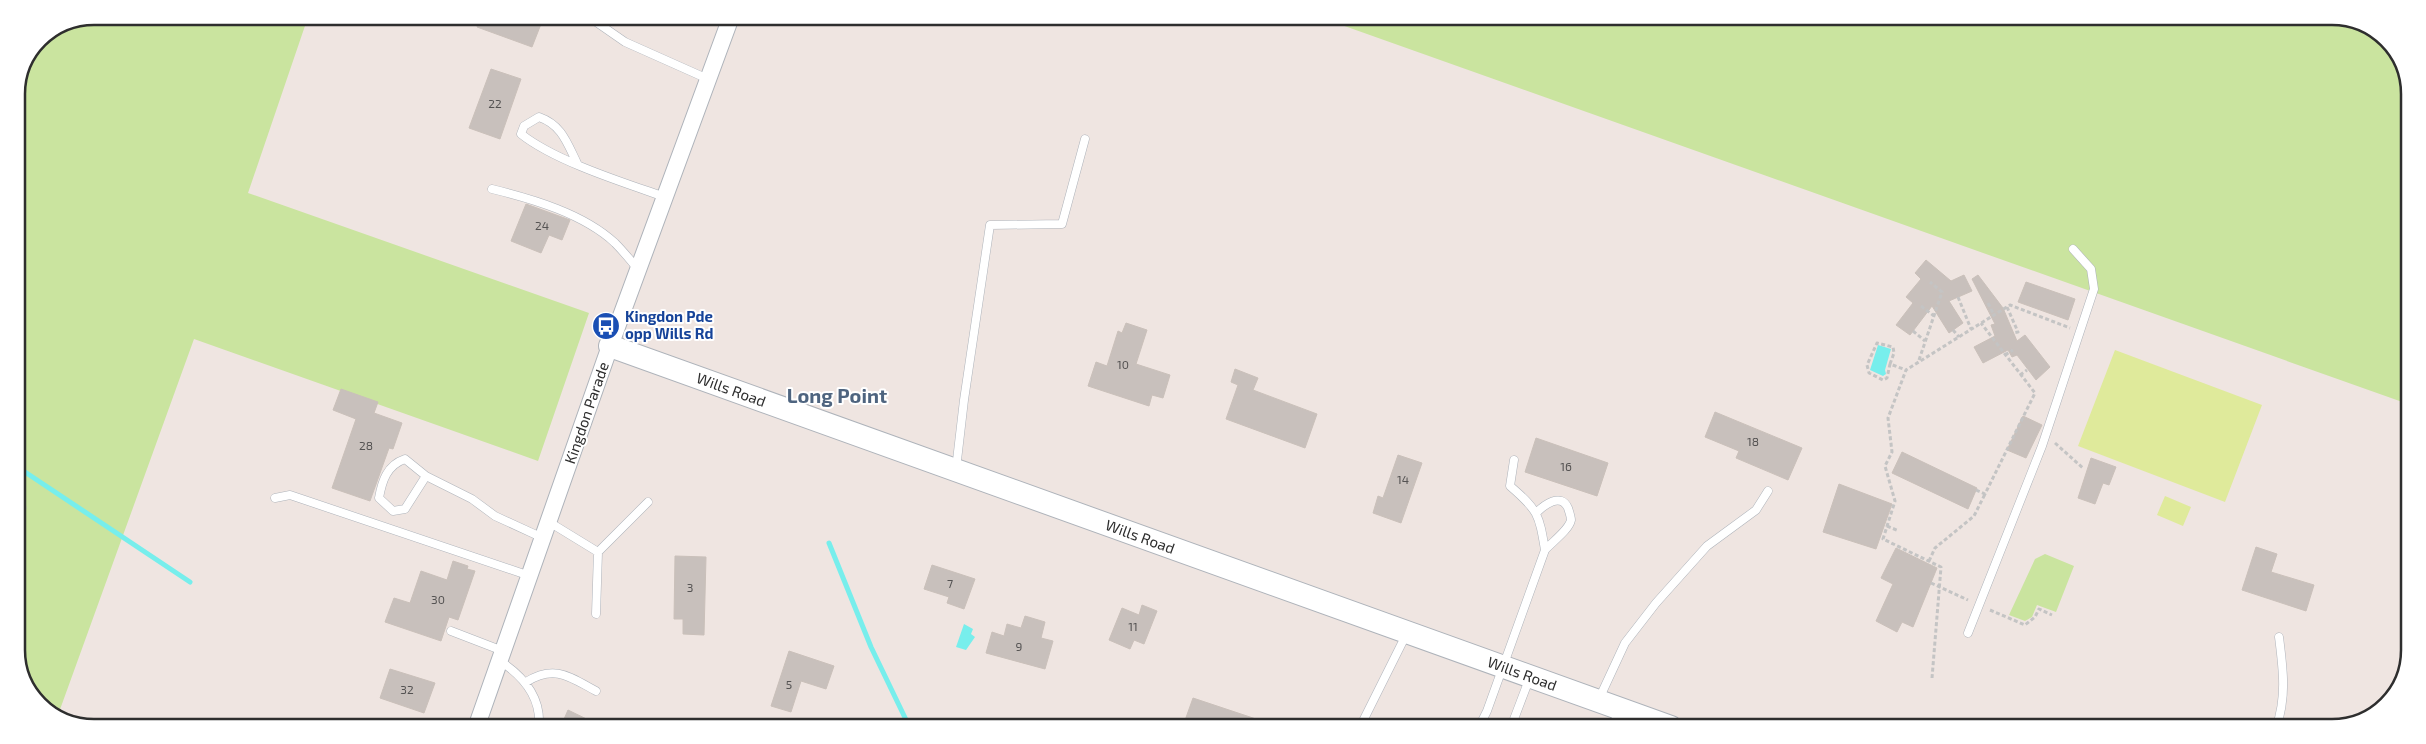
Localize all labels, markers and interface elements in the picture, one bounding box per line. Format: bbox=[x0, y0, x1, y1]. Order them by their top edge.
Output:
house number: 22 bbox=[488, 96, 502, 110]
house number: 24 bbox=[535, 218, 549, 232]
place label: Kingdon Pde opp Wills Rd bbox=[625, 307, 713, 342]
bus stop icon: Kingdon Pde opp Wills Rd bbox=[591, 311, 621, 341]
house number: 10 bbox=[1117, 357, 1129, 371]
street label: Kingdon Parade bbox=[560, 359, 612, 466]
street label: Wills Road bbox=[694, 368, 768, 410]
district label: Long Point bbox=[787, 383, 887, 407]
house number: 18 bbox=[1747, 434, 1759, 448]
house number: 28 bbox=[359, 438, 373, 452]
house number: 16 bbox=[1560, 459, 1572, 473]
house number: 14 bbox=[1397, 472, 1409, 486]
street label: Wills Road bbox=[1103, 515, 1177, 557]
house number: 7 bbox=[947, 576, 953, 590]
house number: 3 bbox=[687, 580, 693, 594]
house number: 30 bbox=[431, 592, 445, 606]
house number: 11 bbox=[1128, 619, 1138, 633]
house number: 9 bbox=[1016, 639, 1023, 653]
street label: Wills Road bbox=[1485, 652, 1559, 694]
house number: 5 bbox=[786, 677, 792, 691]
house number: 32 bbox=[400, 682, 414, 696]

